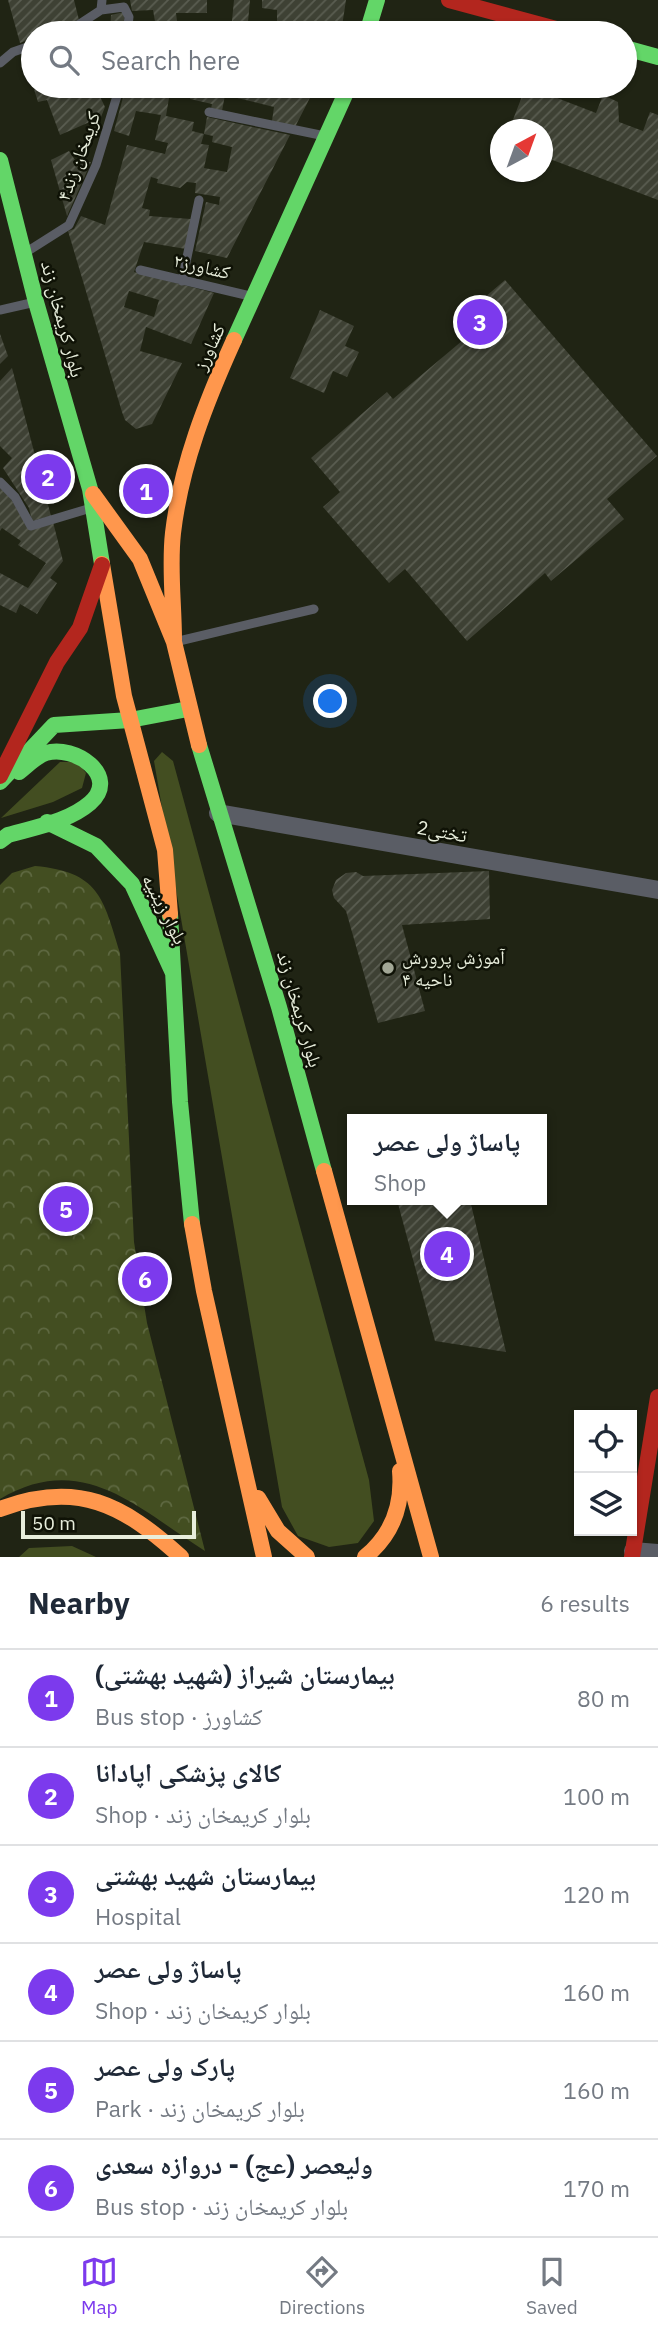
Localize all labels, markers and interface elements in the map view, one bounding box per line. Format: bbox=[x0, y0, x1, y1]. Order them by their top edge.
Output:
search box bbox=[21, 21, 637, 98]
icon: search bbox=[45, 41, 83, 79]
text: Search here bbox=[101, 43, 240, 77]
street label: کریمخان زند۴ bbox=[51, 108, 105, 204]
north arrow bbox=[490, 119, 553, 182]
street label: کشاورز۲ bbox=[171, 248, 233, 284]
street label: بلوار کریمخان زند bbox=[36, 258, 90, 380]
pin: 3 bbox=[457, 296, 503, 348]
street label: کشاورز bbox=[187, 320, 230, 375]
pin: 2 bbox=[25, 451, 71, 503]
pin: 1 bbox=[123, 465, 169, 517]
your location bbox=[313, 684, 347, 718]
street label: 2تختی bbox=[415, 815, 469, 847]
street label: بلوار زینبیه bbox=[137, 870, 193, 948]
place label: آموزش پرورش ناحیه ۴ bbox=[402, 945, 506, 991]
street label: بلوار کریمخان زند bbox=[272, 948, 328, 1070]
marker: آموزش پرورش ناحیه ۴ bbox=[380, 960, 396, 976]
popup bbox=[347, 1114, 547, 1205]
text: پاساژ ولی عصر bbox=[374, 1124, 520, 1158]
text: Shop bbox=[374, 1167, 426, 1197]
pin: 5 bbox=[43, 1183, 89, 1235]
pin: 4 bbox=[424, 1228, 470, 1280]
pin: 6 bbox=[122, 1253, 168, 1305]
map controls bbox=[574, 1410, 637, 1536]
button: locate bbox=[574, 1410, 637, 1473]
button: layers bbox=[574, 1473, 637, 1536]
scale bar bbox=[21, 1508, 196, 1540]
text: 50 m bbox=[32, 1511, 76, 1535]
text: Nearby bbox=[28, 1583, 130, 1622]
text: 6 results bbox=[540, 1588, 630, 1618]
text: بیمارستان شیراز (شهید بهشتی) bbox=[95, 1657, 395, 1691]
text: 1 bbox=[44, 1683, 58, 1713]
text: 80 m bbox=[577, 1683, 630, 1713]
text: Bus stop · کشاورز bbox=[95, 1701, 262, 1731]
text: کالای پزشکی اپادانا bbox=[95, 1755, 282, 1789]
text: 2 bbox=[44, 1781, 58, 1811]
text: 100 m bbox=[563, 1781, 630, 1811]
text: Shop · بلوار کریمخان زند bbox=[95, 1799, 311, 1829]
text: بیمارستان شهید بهشتی bbox=[95, 1858, 316, 1892]
text: 3 bbox=[44, 1879, 58, 1909]
text: 120 m bbox=[563, 1879, 630, 1909]
text: Hospital bbox=[95, 1901, 181, 1931]
text: پاساژ ولی عصر bbox=[95, 1951, 241, 1985]
text: 4 bbox=[44, 1977, 58, 2007]
text: 160 m bbox=[563, 1977, 630, 2007]
text: Shop · بلوار کریمخان زند bbox=[95, 1995, 311, 2025]
text: پارک ولی عصر bbox=[95, 2049, 235, 2083]
text: 5 bbox=[44, 2075, 58, 2105]
text: 160 m bbox=[563, 2075, 630, 2105]
text: Park · بلوار کریمخان زند bbox=[95, 2093, 305, 2123]
text: ولیعصر (عج) - دروازه سعدی bbox=[95, 2147, 373, 2181]
text: 6 bbox=[44, 2173, 58, 2203]
text: 170 m bbox=[563, 2173, 630, 2203]
text: Bus stop · بلوار کریمخان زند bbox=[95, 2191, 348, 2221]
tab: Map bbox=[80, 2253, 118, 2319]
tab: Directions bbox=[279, 2253, 365, 2319]
tab: Saved bbox=[526, 2253, 578, 2319]

